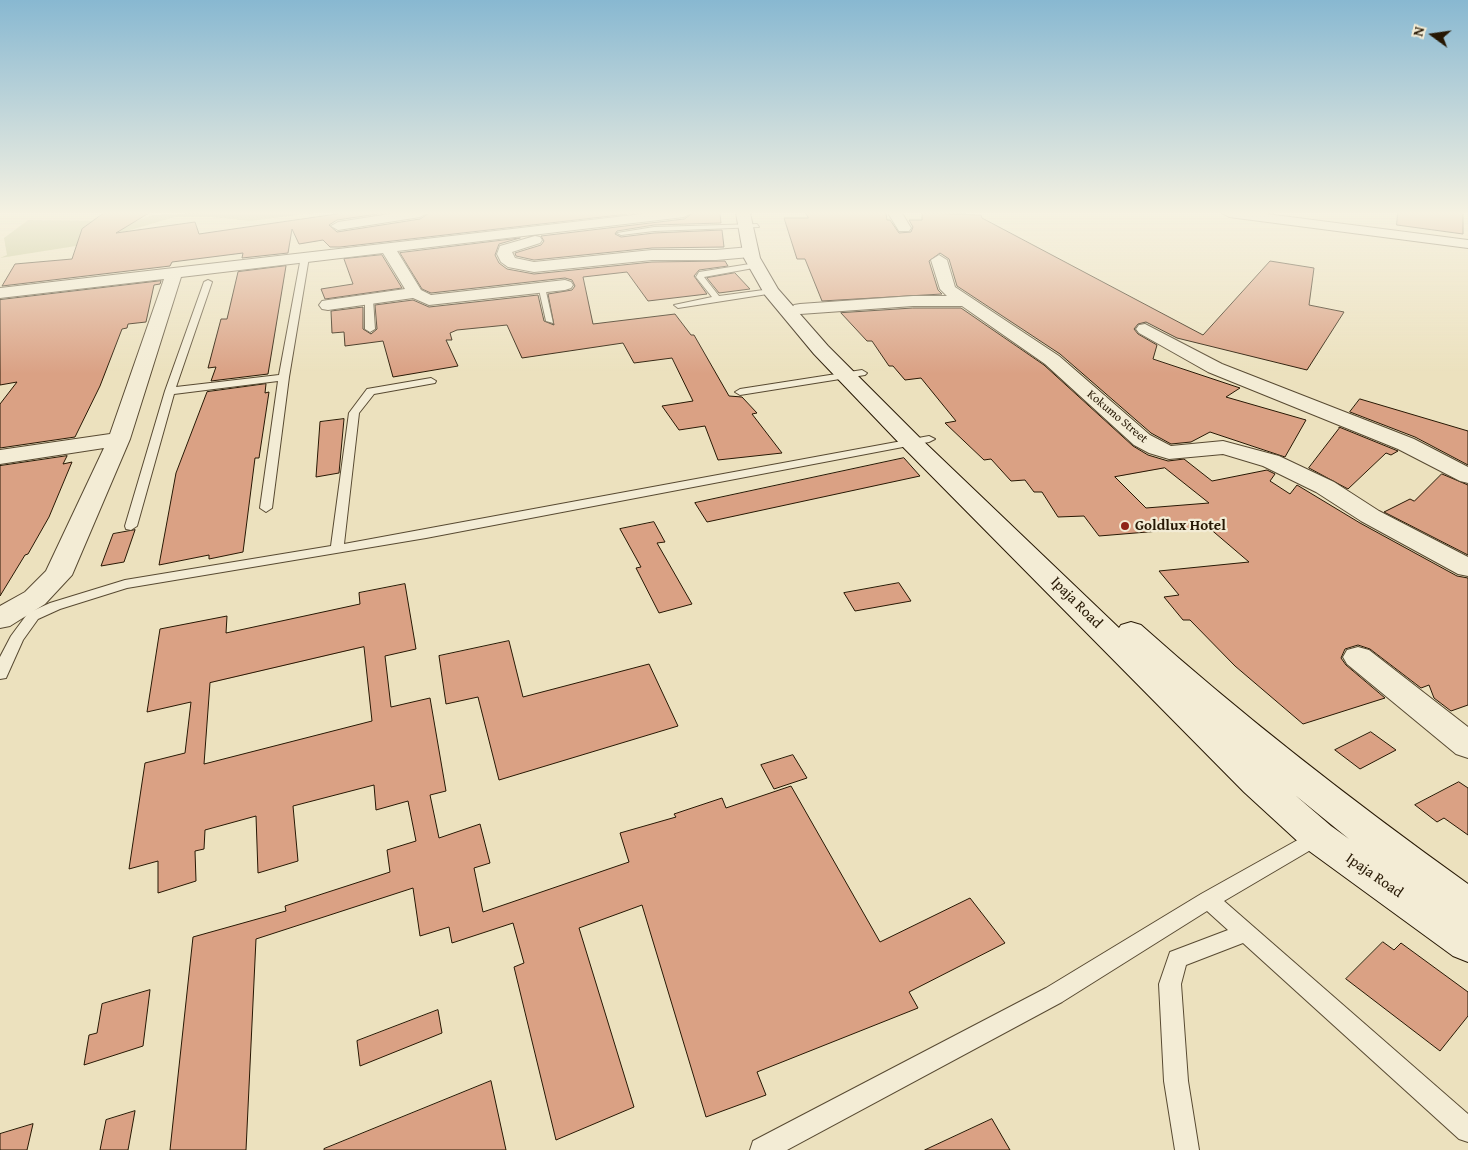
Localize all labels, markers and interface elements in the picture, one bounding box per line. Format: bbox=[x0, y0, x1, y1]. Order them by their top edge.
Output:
north arrow bbox=[1408, 10, 1458, 60]
text: N bbox=[1408, 24, 1429, 38]
street label: Kokumo Street bbox=[1084, 387, 1150, 447]
place label: Goldlux Hotel bbox=[1135, 517, 1226, 535]
marker: Goldlux Hotel bbox=[1119, 520, 1131, 532]
street label: Ipaja Road bbox=[1046, 573, 1106, 633]
street label: Ipaja Road bbox=[1342, 850, 1406, 902]

